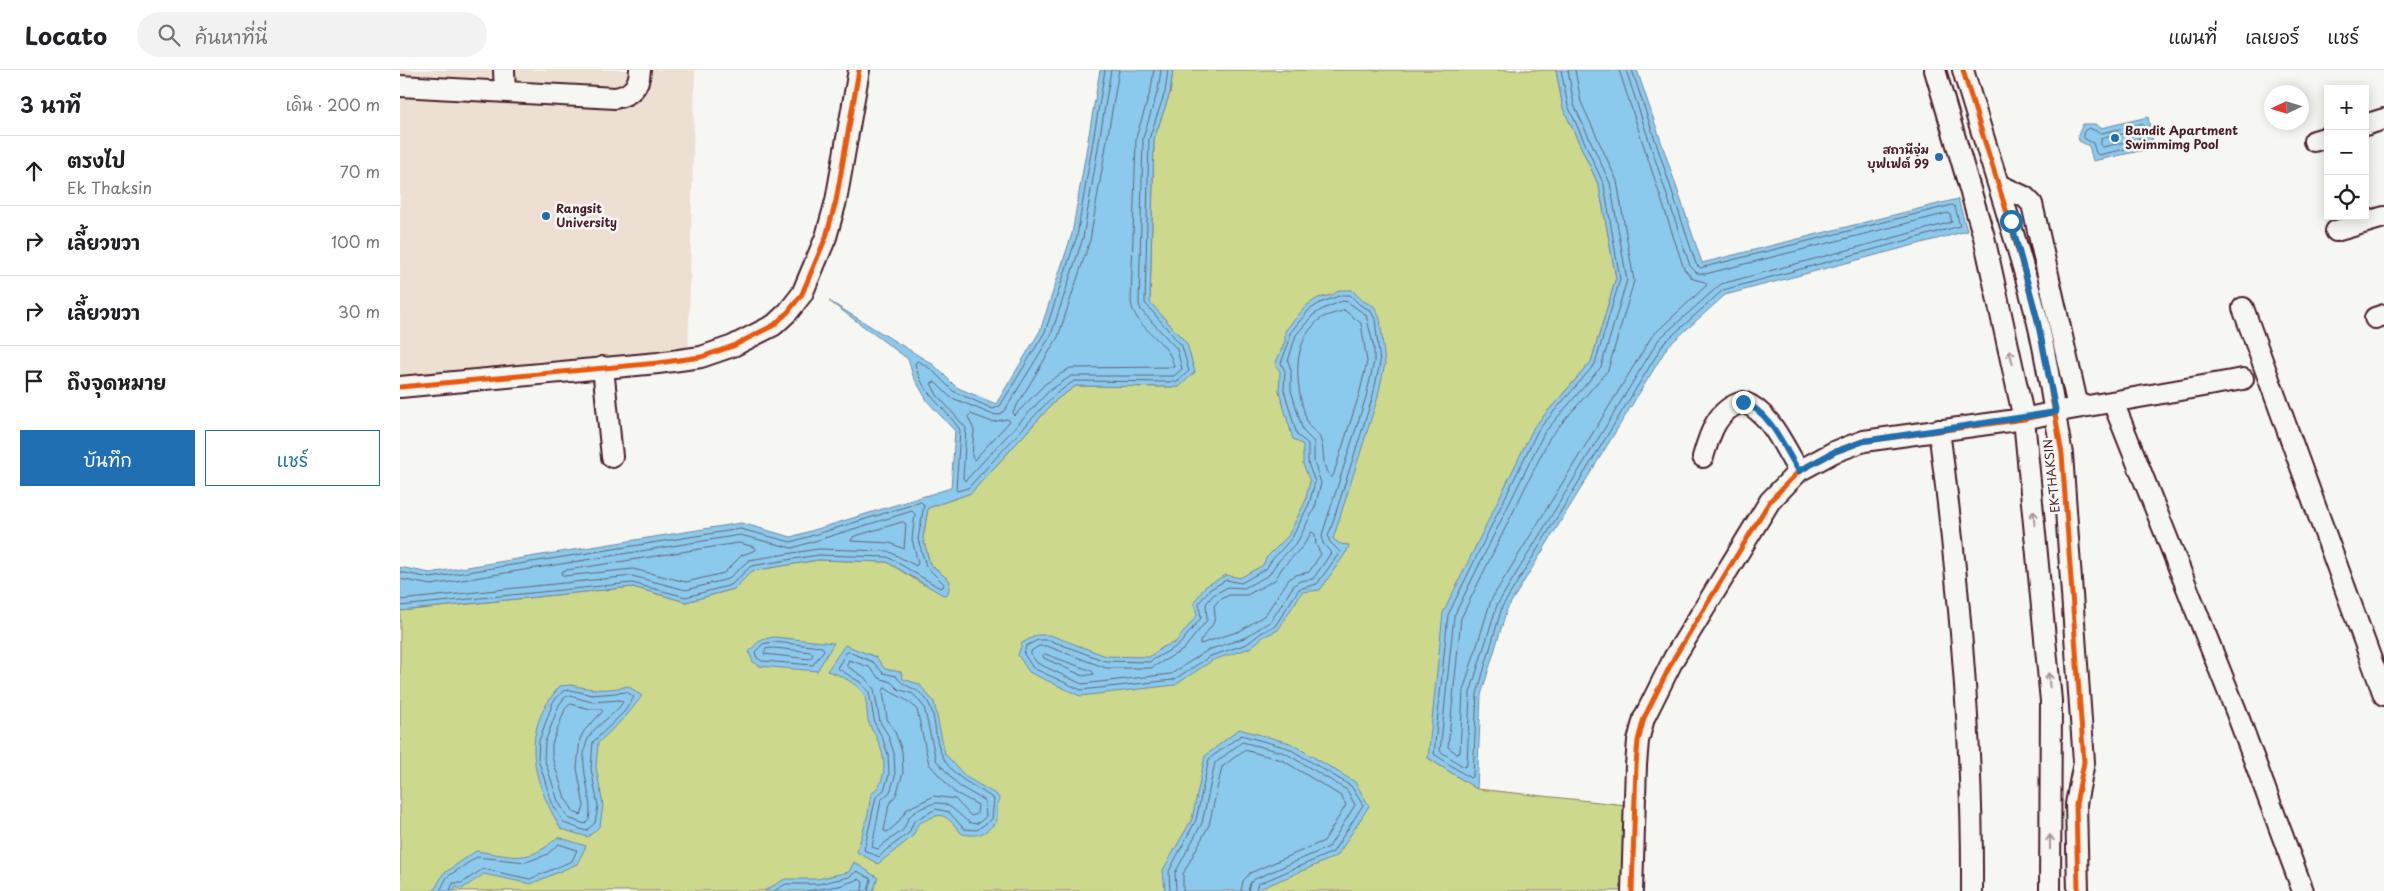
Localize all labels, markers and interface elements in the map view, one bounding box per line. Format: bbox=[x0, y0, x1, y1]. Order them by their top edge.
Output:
search box bbox=[137, 12, 487, 57]
text: Locato bbox=[25, 17, 107, 53]
icon: search bbox=[155, 21, 183, 49]
text: ค้นหาที่นี่ bbox=[195, 22, 267, 50]
text: แผนที่ bbox=[2169, 23, 2217, 50]
text: เลเยอร์ bbox=[2245, 23, 2299, 50]
text: แชร์ bbox=[2327, 23, 2359, 50]
north arrow bbox=[2264, 85, 2309, 130]
map controls bbox=[2324, 85, 2369, 220]
button: + bbox=[2324, 85, 2369, 130]
text: 3 นาที bbox=[20, 88, 81, 120]
text: เดิน · 200 m bbox=[286, 92, 380, 116]
place label: Bandit Apartment Swimmimg Pool bbox=[2125, 121, 2238, 153]
button: − bbox=[2324, 130, 2369, 175]
marker: Bandit Apartment Swimmimg Pool bbox=[2109, 132, 2121, 144]
place label: สถานีจุ่ม บุฟเฟต์ 99 bbox=[1867, 140, 1929, 173]
text: ตรงไป bbox=[67, 146, 125, 174]
marker: สถานีจุ่ม บุฟเฟต์ 99 bbox=[1933, 151, 1945, 163]
icon: ahead bbox=[20, 157, 48, 185]
text: 70 m bbox=[340, 159, 380, 183]
text: Ek Thaksin bbox=[67, 175, 152, 199]
button: locate bbox=[2324, 175, 2369, 220]
place label: Rangsit University bbox=[556, 199, 617, 231]
marker: Rangsit University bbox=[540, 210, 552, 222]
route start bbox=[2000, 210, 2023, 233]
icon: right bbox=[20, 227, 48, 255]
text: เลี้ยวขวา bbox=[67, 228, 140, 256]
text: 100 m bbox=[331, 229, 380, 253]
icon: right bbox=[20, 297, 48, 325]
text: เลี้ยวขวา bbox=[67, 298, 140, 326]
text: 30 m bbox=[338, 299, 380, 323]
one-way arrow bbox=[2005, 350, 2015, 366]
icon: arrive bbox=[20, 367, 48, 395]
text: ถึงจุดหมาย bbox=[67, 368, 166, 396]
route end bbox=[1732, 391, 1755, 414]
button: บันทึก bbox=[20, 430, 195, 486]
button: แชร์ bbox=[205, 430, 380, 486]
street label: EK THAKSIN bbox=[2038, 438, 2064, 514]
one-way arrow bbox=[2029, 510, 2038, 526]
one-way arrow bbox=[2044, 672, 2053, 688]
one-way arrow bbox=[2045, 835, 2055, 851]

